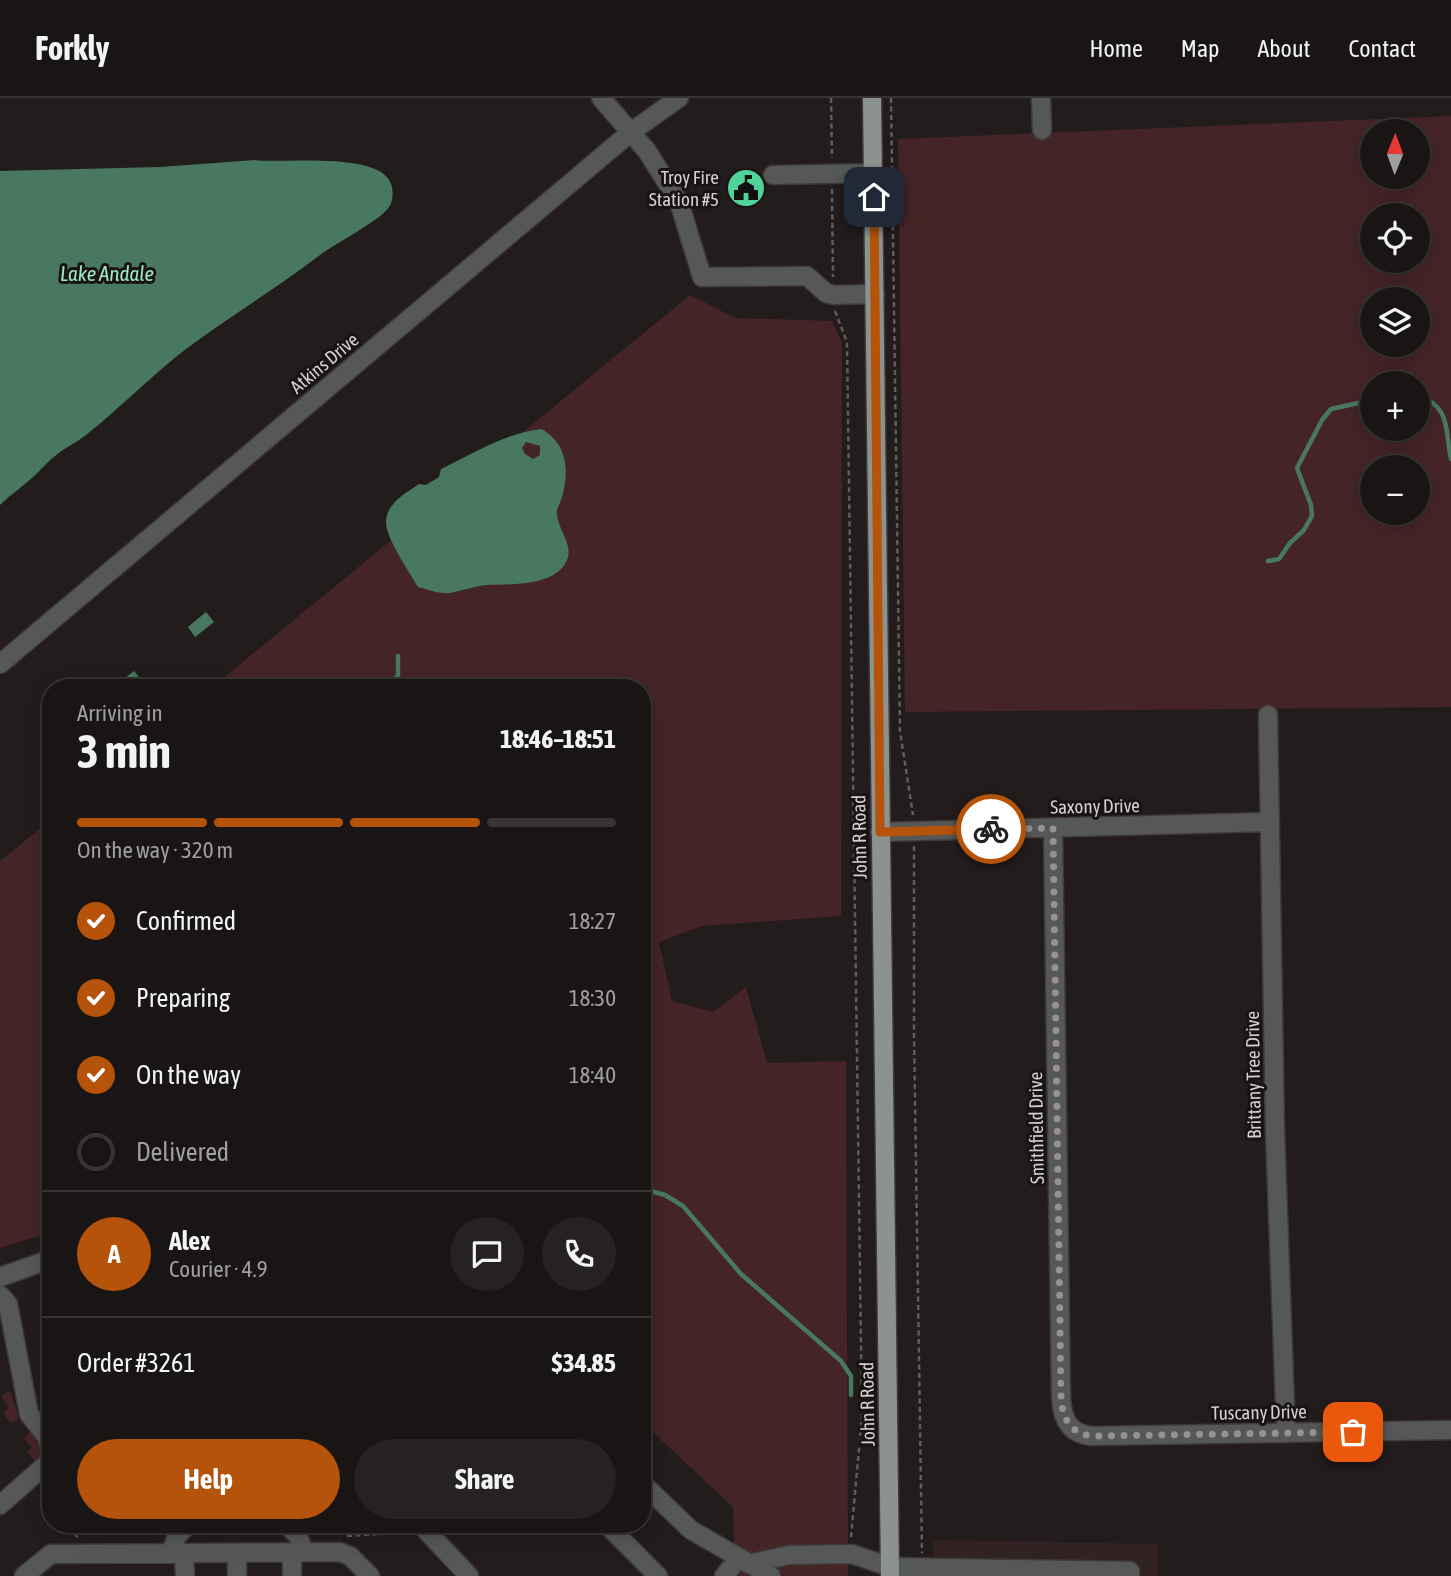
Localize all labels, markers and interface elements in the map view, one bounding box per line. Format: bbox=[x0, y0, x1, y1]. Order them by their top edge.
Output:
text: Forkly bbox=[35, 29, 109, 67]
text: Home bbox=[1089, 35, 1143, 62]
text: Map bbox=[1181, 35, 1219, 62]
text: About bbox=[1257, 35, 1310, 62]
text: Contact bbox=[1348, 35, 1416, 62]
north arrow bbox=[1360, 119, 1430, 189]
map controls bbox=[1360, 119, 1430, 525]
place label: Troy Fire Station #5 bbox=[649, 166, 719, 210]
public building icon: Troy Fire Station #5 bbox=[725, 167, 767, 209]
pin bbox=[844, 167, 904, 227]
icon: home bbox=[855, 178, 893, 216]
button: locate bbox=[1360, 203, 1430, 273]
water label: Lake Andale bbox=[60, 261, 154, 285]
button: layers bbox=[1360, 287, 1430, 357]
street label: Atkins Drive bbox=[285, 328, 363, 398]
button: + bbox=[1360, 371, 1430, 441]
button: − bbox=[1360, 455, 1430, 525]
text: Arriving in bbox=[77, 700, 163, 726]
text: 18:46–18:51 bbox=[500, 724, 616, 754]
text: 3 min bbox=[77, 725, 171, 778]
courier bbox=[956, 794, 1026, 864]
street label: Saxony Drive bbox=[1050, 794, 1140, 818]
street label: John R Road bbox=[847, 795, 871, 879]
icon: bike bbox=[972, 810, 1010, 848]
text: On the way · 320 m bbox=[77, 837, 233, 863]
icon: check bbox=[77, 902, 115, 940]
text: Confirmed bbox=[136, 906, 236, 936]
text: 18:27 bbox=[569, 908, 616, 934]
icon: check bbox=[77, 979, 115, 1017]
text: Preparing bbox=[136, 983, 230, 1013]
text: 18:30 bbox=[569, 985, 616, 1011]
street label: Brittany Tree Drive bbox=[1241, 1011, 1265, 1139]
icon: check bbox=[77, 1056, 115, 1094]
text: On the way bbox=[136, 1060, 241, 1090]
text: 18:40 bbox=[569, 1062, 616, 1088]
street label: Smithfield Drive bbox=[1024, 1072, 1048, 1184]
text: Delivered bbox=[136, 1137, 229, 1167]
button: chat bbox=[450, 1217, 524, 1291]
button: phone bbox=[542, 1217, 616, 1291]
text: Alex bbox=[169, 1226, 210, 1256]
text: A bbox=[108, 1239, 120, 1269]
text: Courier · 4.9 bbox=[169, 1256, 268, 1282]
text: Order #3261 bbox=[77, 1348, 196, 1378]
text: $34.85 bbox=[552, 1348, 616, 1378]
street label: John R Road bbox=[855, 1362, 879, 1446]
street label: Tuscany Drive bbox=[1211, 1400, 1307, 1424]
pin bbox=[1323, 1402, 1383, 1462]
icon: bag bbox=[1334, 1413, 1372, 1451]
button: Help bbox=[77, 1439, 340, 1519]
button: Share bbox=[354, 1439, 616, 1519]

